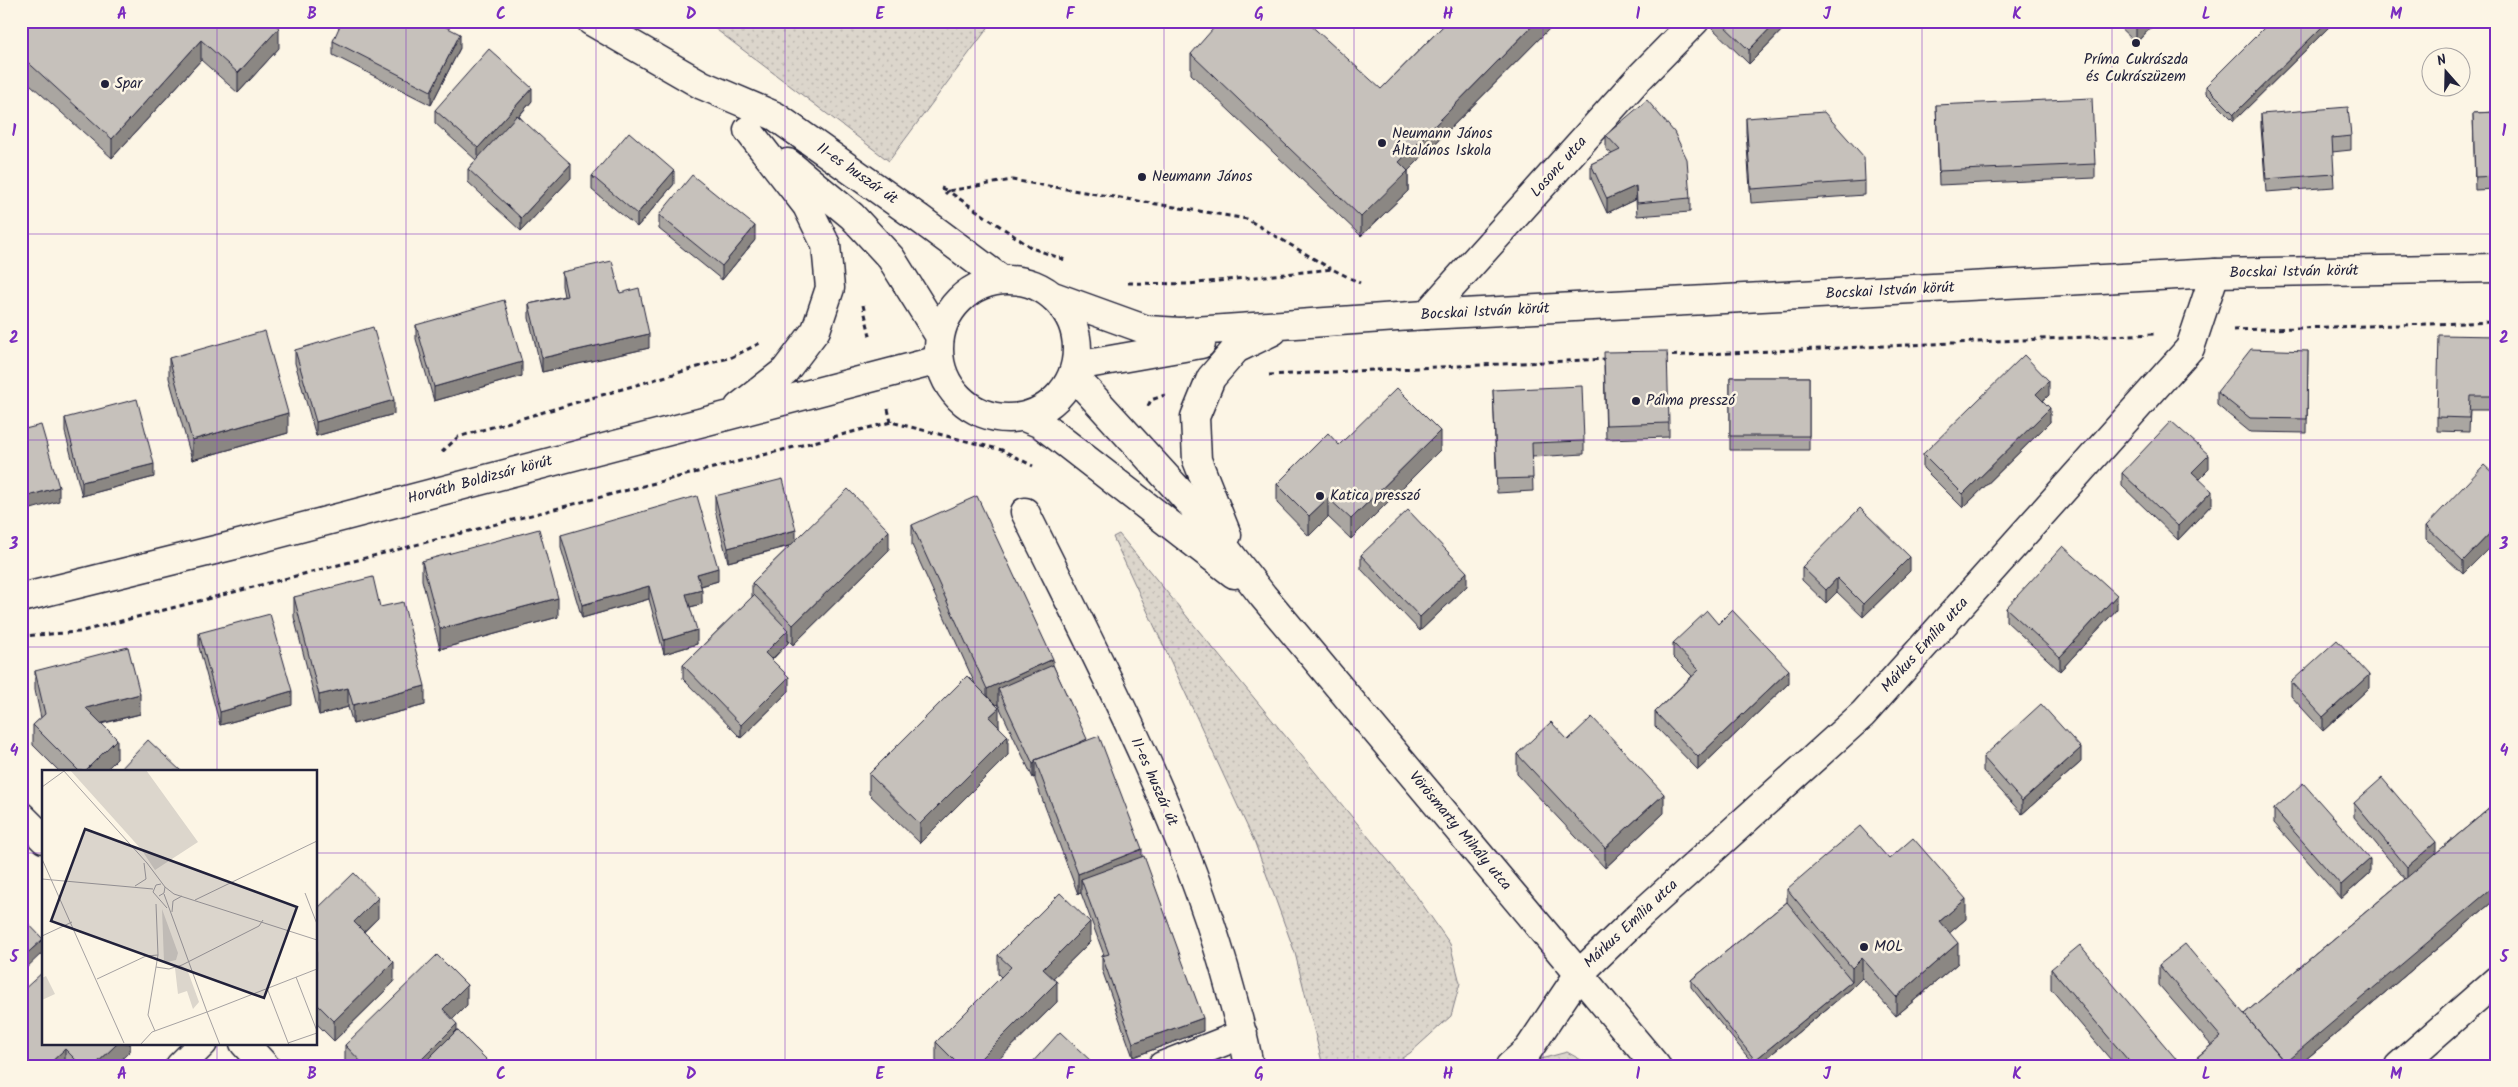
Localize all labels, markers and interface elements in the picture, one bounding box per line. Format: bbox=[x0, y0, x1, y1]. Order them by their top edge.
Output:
text: A bbox=[117, 2, 127, 27]
text: B bbox=[307, 2, 317, 27]
text: C bbox=[496, 2, 506, 27]
text: D bbox=[686, 2, 697, 27]
text: E bbox=[876, 2, 886, 27]
text: F bbox=[1066, 2, 1076, 27]
text: G bbox=[1254, 2, 1264, 27]
text: H bbox=[1443, 2, 1453, 27]
text: I bbox=[1636, 2, 1641, 27]
text: J bbox=[1823, 2, 1832, 27]
text: K bbox=[2012, 2, 2022, 27]
text: L bbox=[2202, 2, 2210, 27]
text: M bbox=[2390, 2, 2403, 27]
marker: Príma Cukrászda és Cukrászüzem bbox=[2130, 37, 2142, 49]
place label: Príma Cukrászda és Cukrászüzem bbox=[2084, 48, 2188, 89]
north arrow bbox=[2420, 48, 2470, 98]
text: N bbox=[2434, 49, 2450, 73]
place label: Spar bbox=[115, 72, 143, 96]
marker: Spar bbox=[99, 78, 111, 90]
text: 1 bbox=[12, 119, 17, 144]
text: 1 bbox=[2502, 119, 2507, 144]
place label: Neumann János Általános Iskola bbox=[1392, 122, 1493, 163]
street label: Losonc utca bbox=[1525, 131, 1593, 203]
street label: 11-es huszár út bbox=[811, 137, 903, 211]
marker: Neumann János Általános Iskola bbox=[1376, 137, 1388, 149]
place label: Neumann János bbox=[1152, 165, 1253, 189]
marker: Neumann János bbox=[1136, 171, 1148, 183]
street label: Bocskai István körút bbox=[2229, 259, 2359, 285]
street label: Bocskai István körút bbox=[1825, 276, 1955, 306]
street label: Bocskai István körút bbox=[1420, 297, 1550, 327]
text: 2 bbox=[9, 326, 19, 351]
text: 2 bbox=[2499, 326, 2509, 351]
place label: Pálma presszó bbox=[1646, 389, 1736, 413]
marker: Pálma presszó bbox=[1630, 395, 1642, 407]
street label: Horváth Boldizsár körút bbox=[405, 449, 555, 511]
place label: Katica presszó bbox=[1330, 484, 1421, 508]
marker: Katica presszó bbox=[1314, 490, 1326, 502]
text: 3 bbox=[9, 532, 19, 557]
text: 3 bbox=[2499, 532, 2509, 557]
street label: Márkus Emília utca bbox=[1875, 592, 1975, 698]
street label: 11-es huszár út bbox=[1124, 734, 1184, 830]
text: 4 bbox=[10, 739, 19, 764]
text: 4 bbox=[2500, 739, 2509, 764]
street label: Vörösmarty Mihály utca bbox=[1403, 766, 1517, 896]
inset map bbox=[42, 770, 318, 1044]
street label: Márkus Emília utca bbox=[1578, 874, 1684, 974]
place label: MOL bbox=[1874, 935, 1903, 959]
marker: MOL bbox=[1858, 941, 1870, 953]
text: 5 bbox=[9, 945, 20, 970]
text: 5 bbox=[2499, 945, 2510, 970]
text: A bbox=[117, 1062, 127, 1087]
text: B bbox=[307, 1062, 317, 1087]
text: C bbox=[496, 1062, 506, 1087]
text: D bbox=[686, 1062, 697, 1087]
text: E bbox=[876, 1062, 886, 1087]
text: F bbox=[1066, 1062, 1076, 1087]
text: G bbox=[1254, 1062, 1264, 1087]
text: H bbox=[1443, 1062, 1453, 1087]
text: I bbox=[1636, 1062, 1641, 1087]
text: J bbox=[1823, 1062, 1832, 1087]
text: K bbox=[2012, 1062, 2022, 1087]
text: L bbox=[2202, 1062, 2210, 1087]
text: M bbox=[2390, 1062, 2403, 1087]

